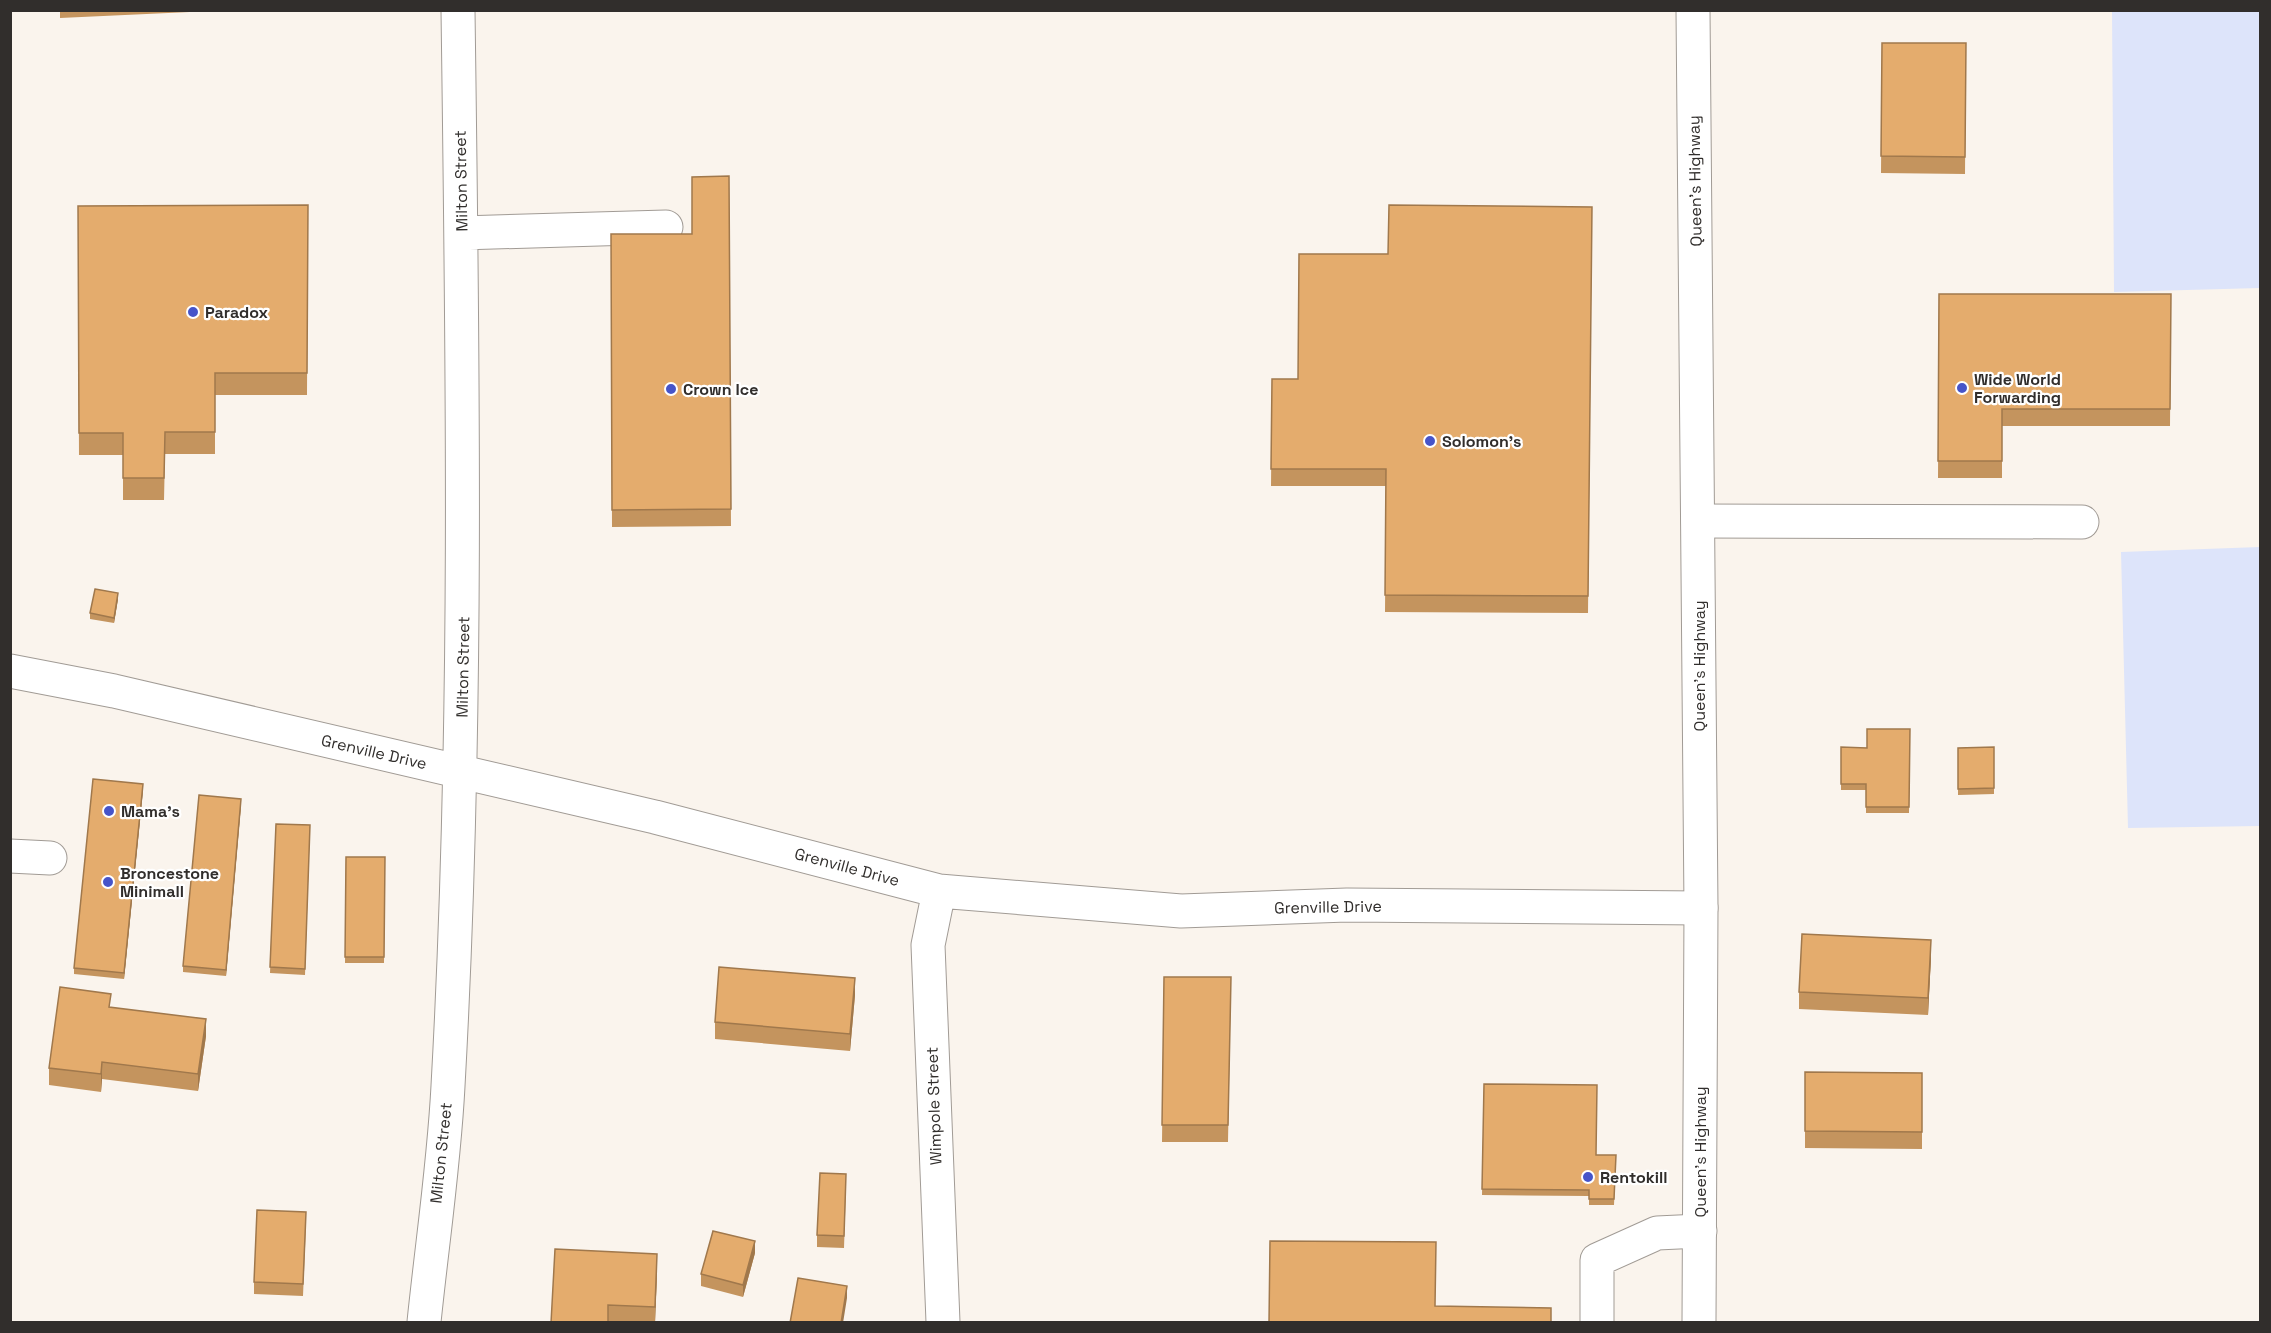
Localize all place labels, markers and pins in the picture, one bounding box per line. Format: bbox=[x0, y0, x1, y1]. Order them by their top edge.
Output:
place label: Paradox bbox=[205, 302, 268, 323]
marker: Paradox bbox=[186, 305, 200, 319]
place label: Wide World Forwarding bbox=[1974, 369, 2061, 408]
place label: Crown Ice bbox=[683, 379, 758, 400]
marker: Wide World Forwarding bbox=[1955, 381, 1969, 395]
marker: Crown Ice bbox=[664, 382, 678, 396]
place label: Solomon's bbox=[1442, 431, 1522, 452]
marker: Solomon's bbox=[1423, 434, 1437, 448]
place label: Mama's bbox=[121, 801, 180, 822]
marker: Mama's bbox=[102, 804, 116, 818]
place label: Broncestone Minimall bbox=[120, 863, 219, 902]
marker: Broncestone Minimall bbox=[101, 875, 115, 889]
place label: Rentokill bbox=[1600, 1167, 1668, 1188]
marker: Rentokill bbox=[1581, 1170, 1595, 1184]

